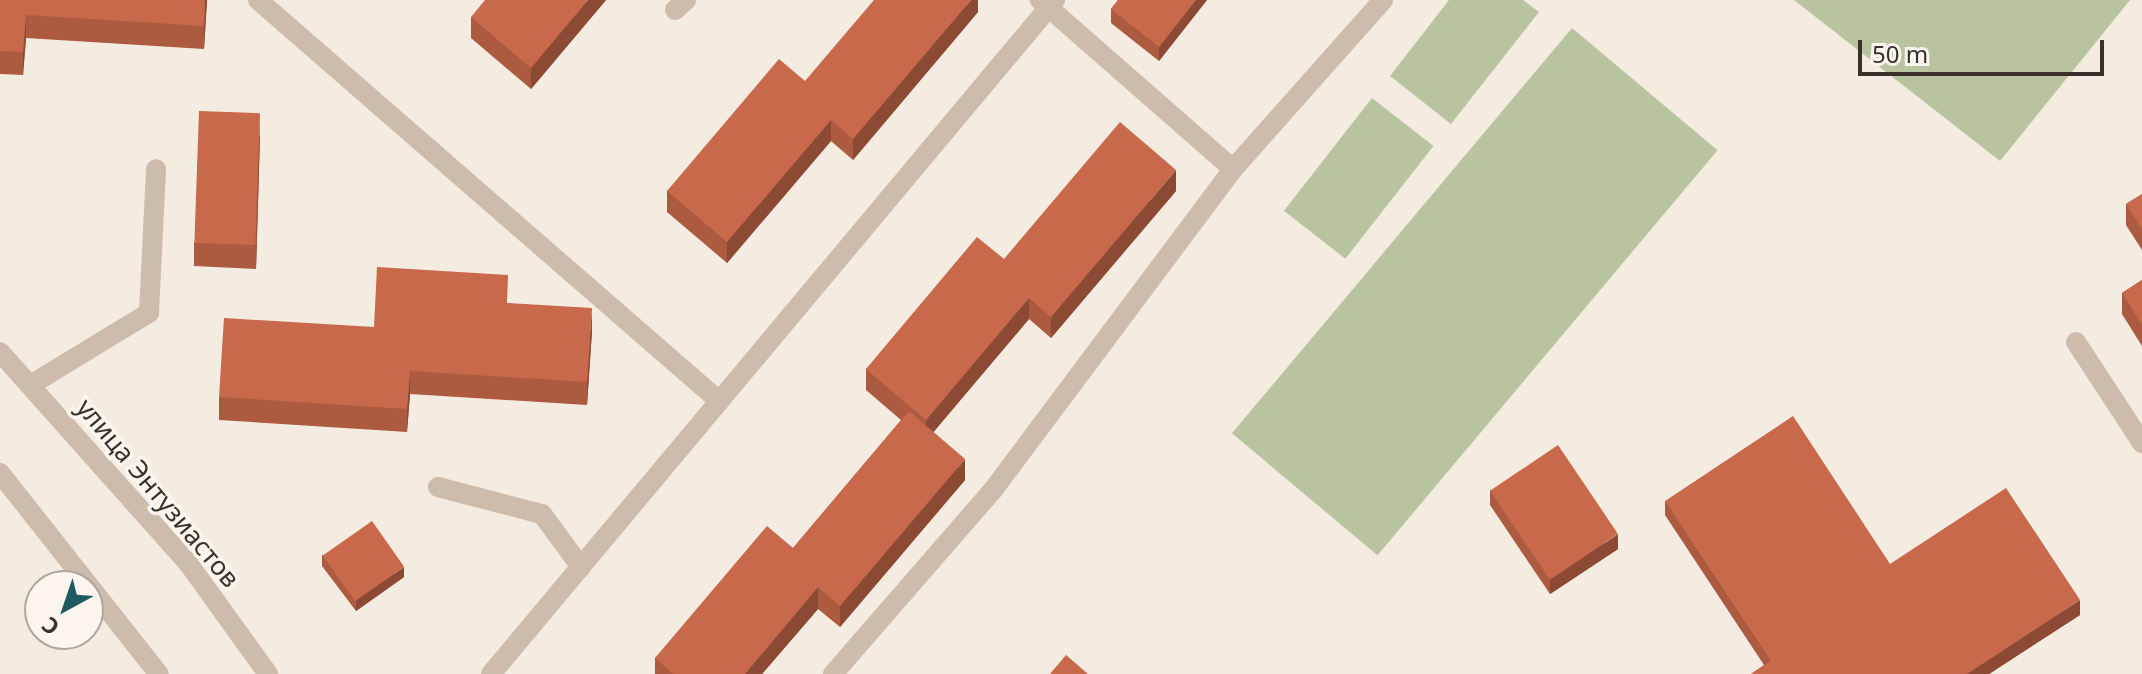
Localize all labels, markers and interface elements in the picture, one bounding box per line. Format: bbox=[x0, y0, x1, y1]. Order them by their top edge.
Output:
scale bar bbox=[1862, 24, 2108, 74]
text: 50 m bbox=[1872, 37, 1928, 70]
street label: улица Энтузиастов bbox=[70, 392, 246, 594]
north arrow bbox=[24, 570, 104, 650]
text: С bbox=[35, 611, 65, 643]

